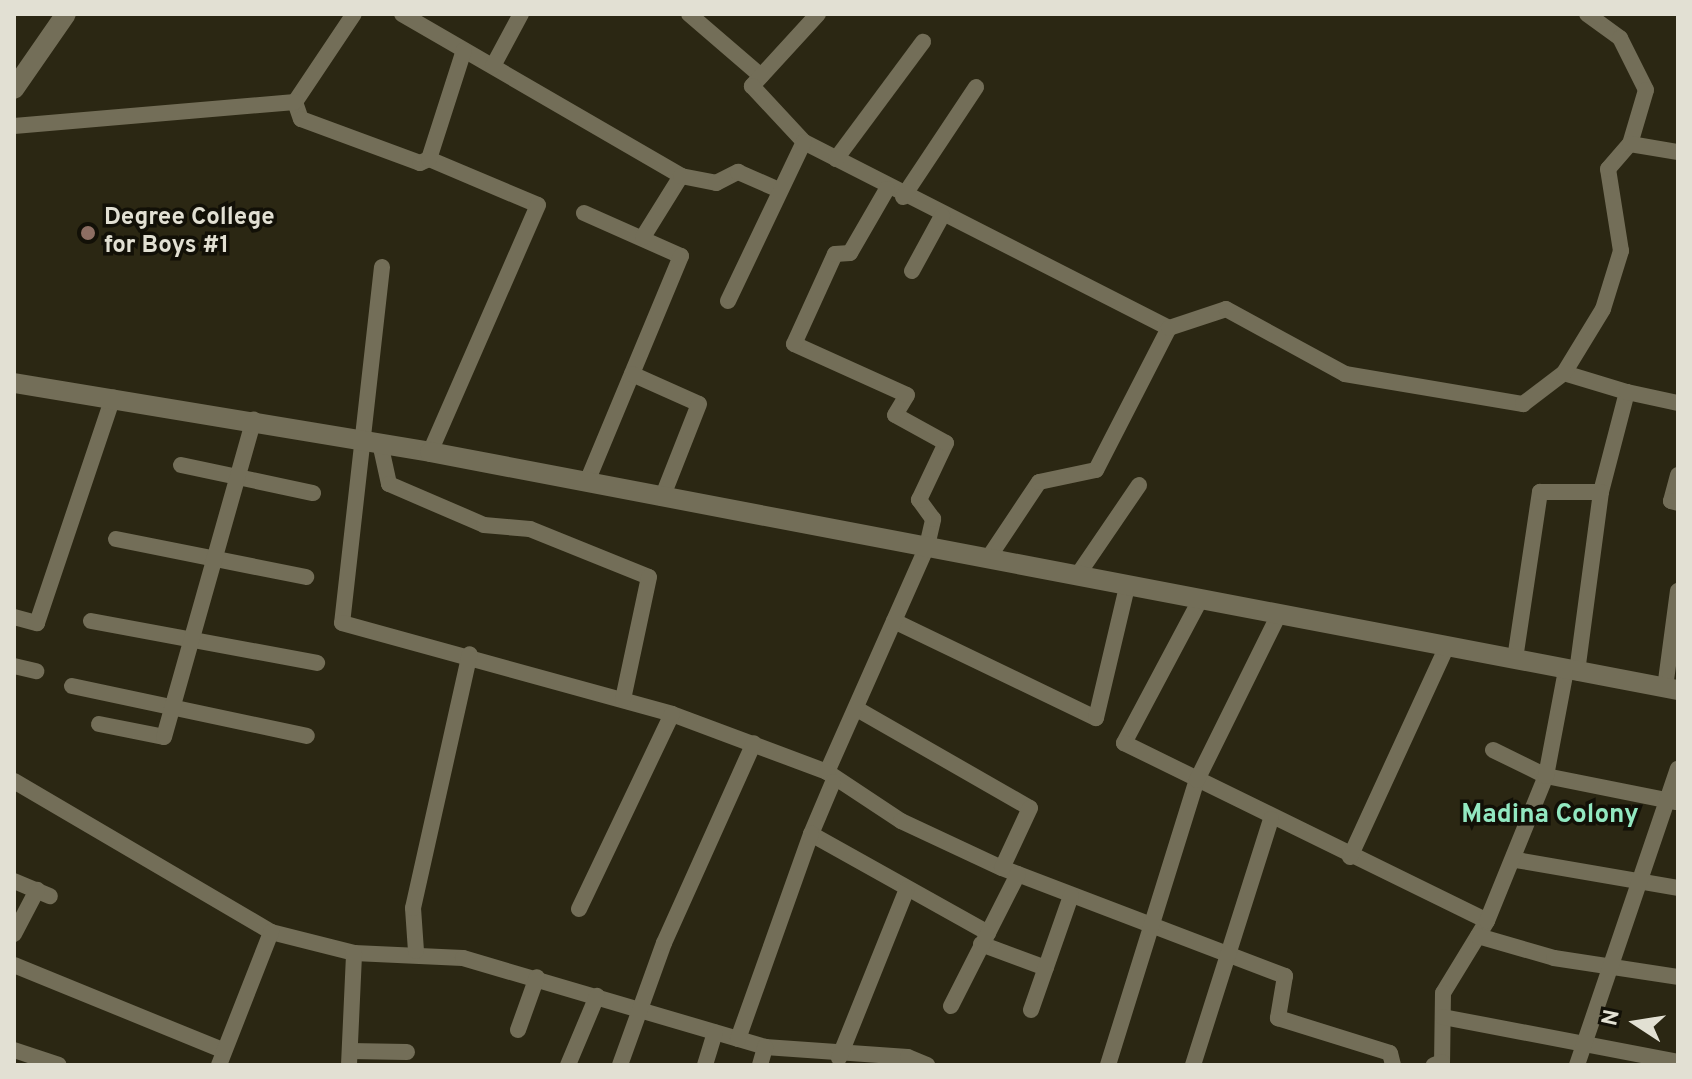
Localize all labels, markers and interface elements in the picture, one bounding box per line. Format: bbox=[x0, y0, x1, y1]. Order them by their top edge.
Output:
place label: Degree College for Boys #1 bbox=[104, 205, 275, 261]
marker: Degree College for Boys #1 bbox=[79, 224, 97, 242]
district label: Madina Colony bbox=[1461, 800, 1639, 832]
north arrow bbox=[1596, 983, 1676, 1063]
text: N bbox=[1597, 1007, 1627, 1028]

